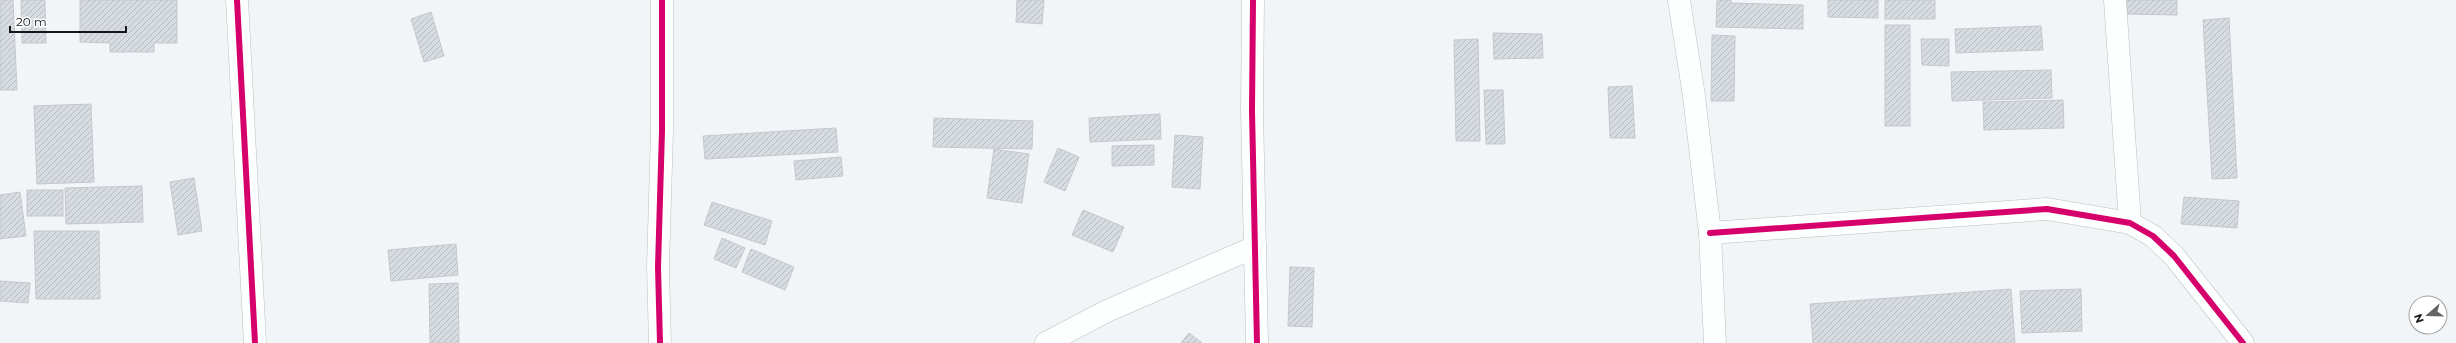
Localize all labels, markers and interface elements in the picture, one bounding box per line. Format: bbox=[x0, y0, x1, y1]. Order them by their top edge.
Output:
scale bar bbox=[10, 8, 126, 34]
text: 20 m bbox=[16, 14, 47, 29]
north arrow bbox=[2408, 295, 2448, 335]
text: N bbox=[2411, 312, 2427, 325]

